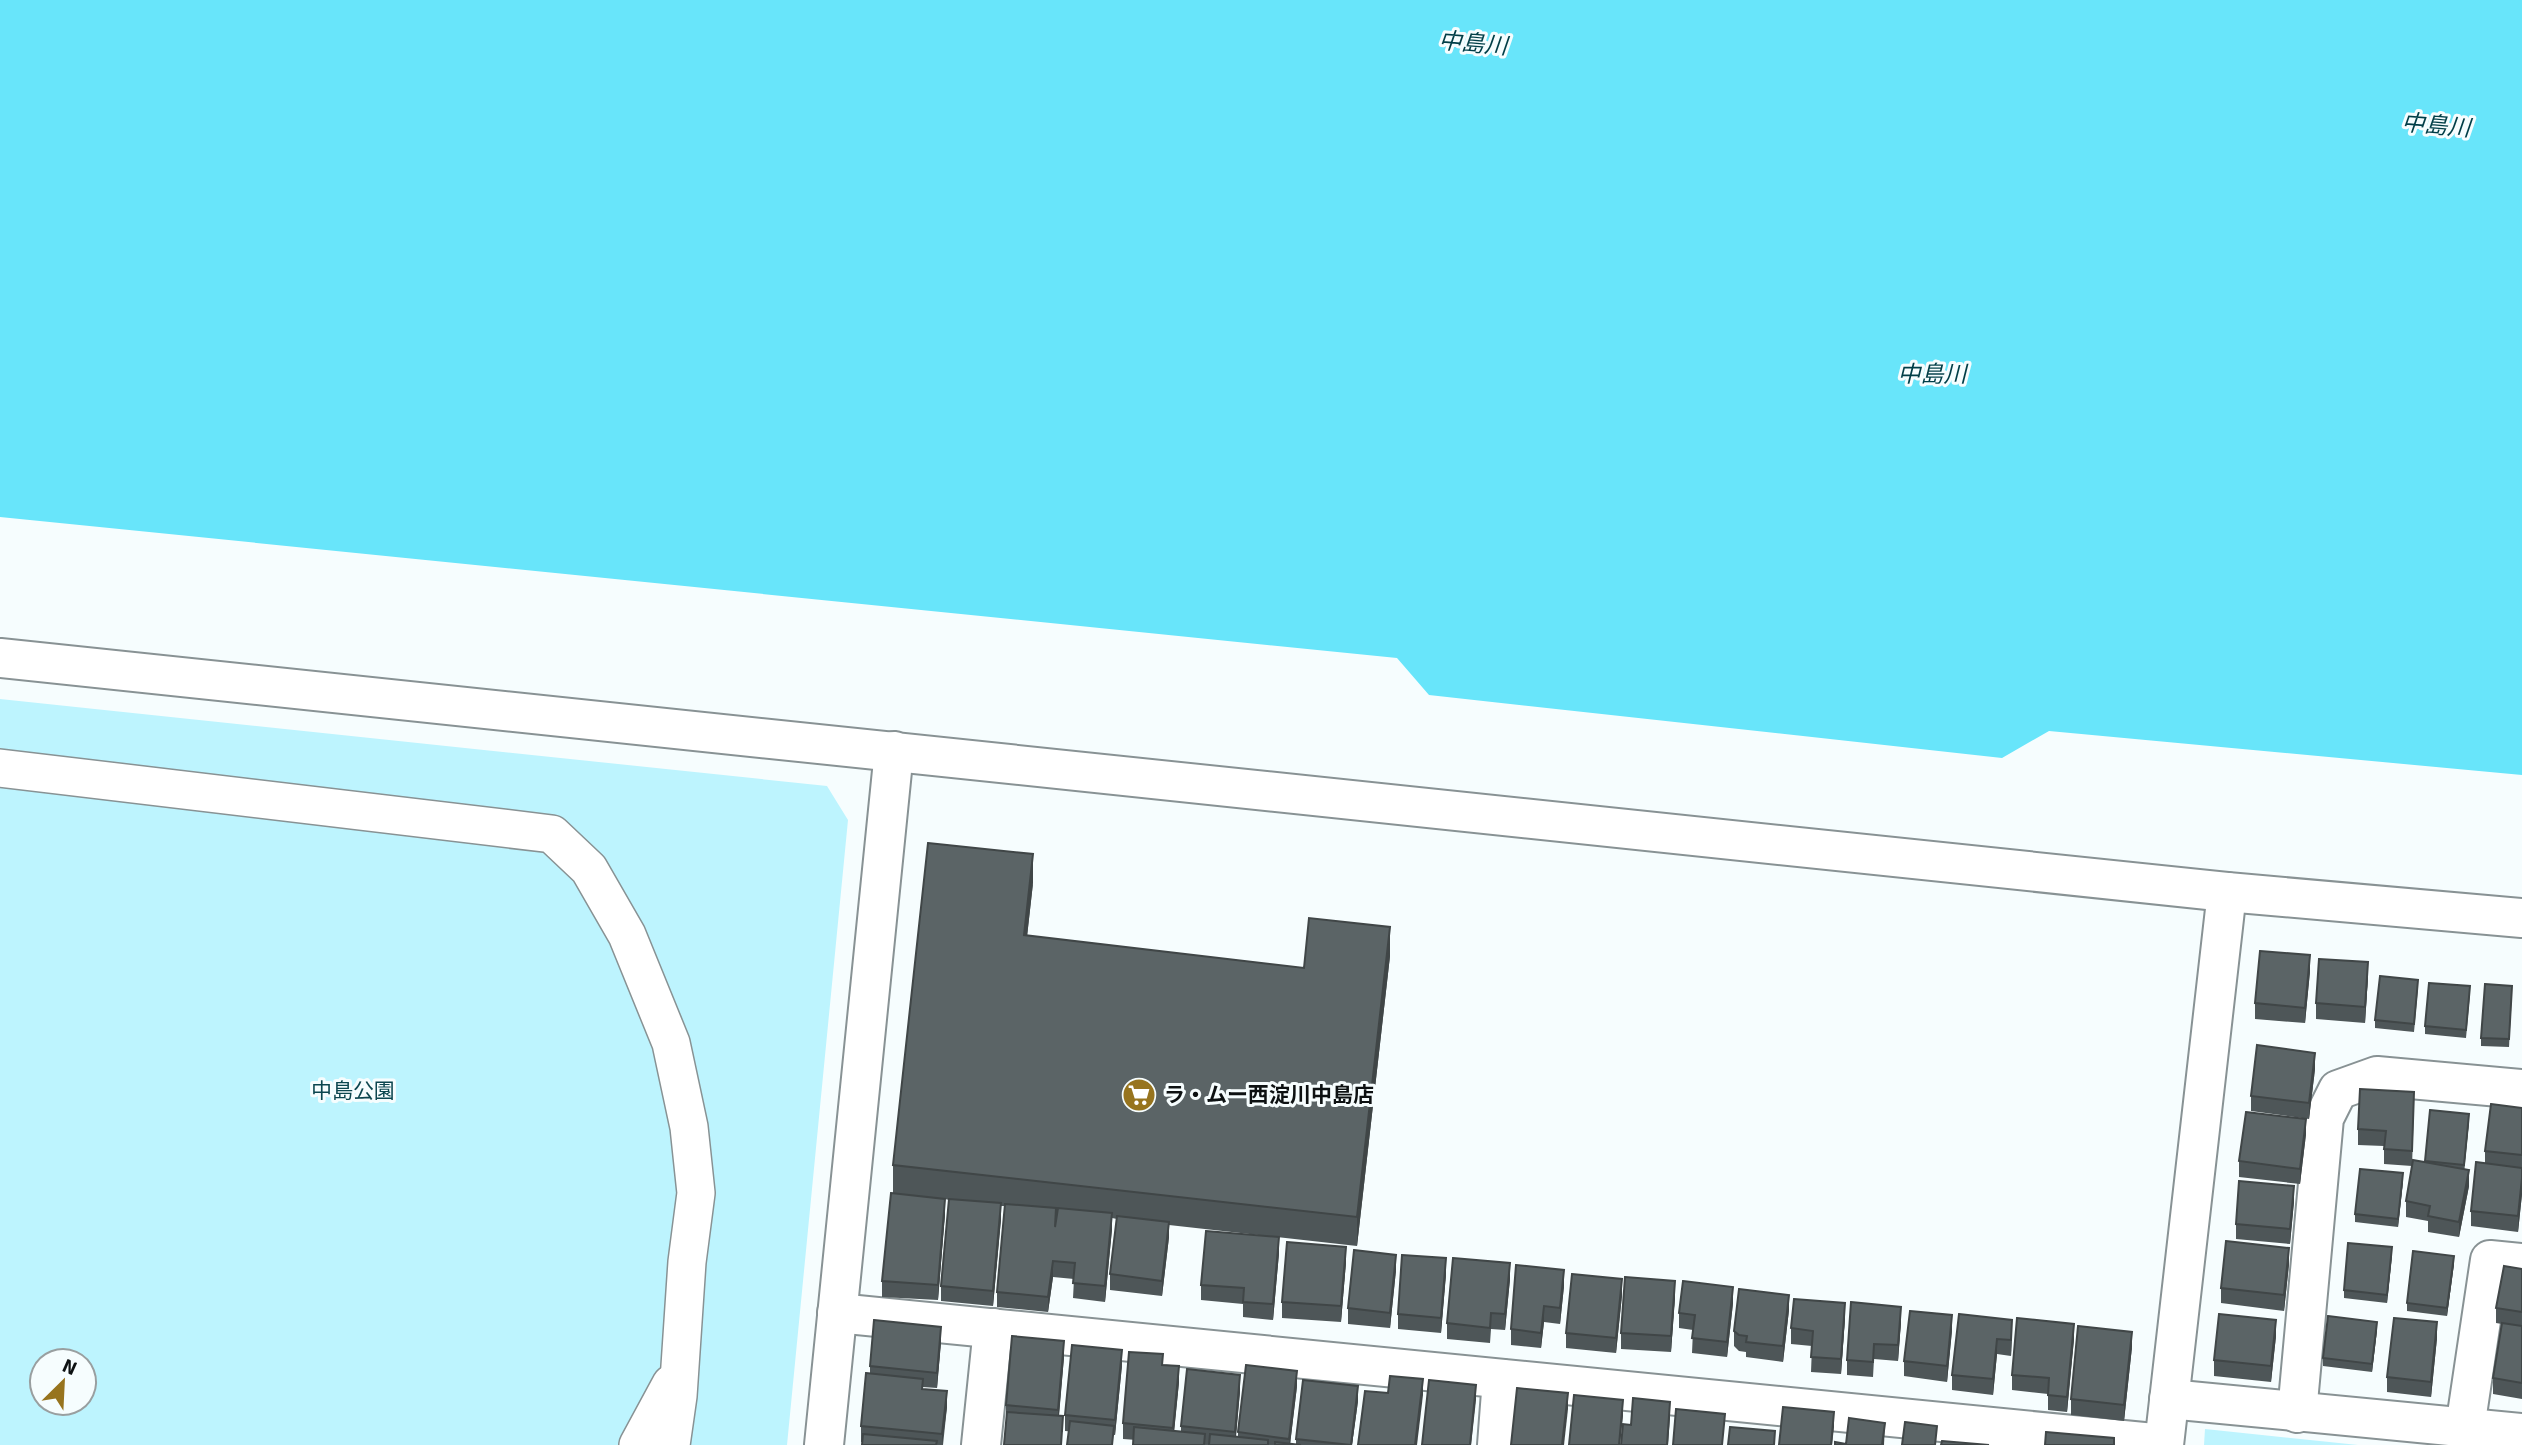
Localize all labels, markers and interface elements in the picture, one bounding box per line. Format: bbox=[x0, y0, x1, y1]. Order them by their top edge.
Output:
water label: 中島川 bbox=[1437, 26, 1512, 61]
water label: 中島川 bbox=[2400, 108, 2475, 143]
water label: 中島川 bbox=[1898, 360, 1970, 389]
supermarket icon: ラ・ムー西淀川中島店 bbox=[1120, 1076, 1158, 1114]
park label: 中島公園 bbox=[311, 1078, 395, 1104]
place label: ラ・ムー西淀川中島店 bbox=[1164, 1082, 1374, 1108]
north arrow bbox=[28, 1347, 98, 1417]
text: N bbox=[59, 1354, 80, 1381]

